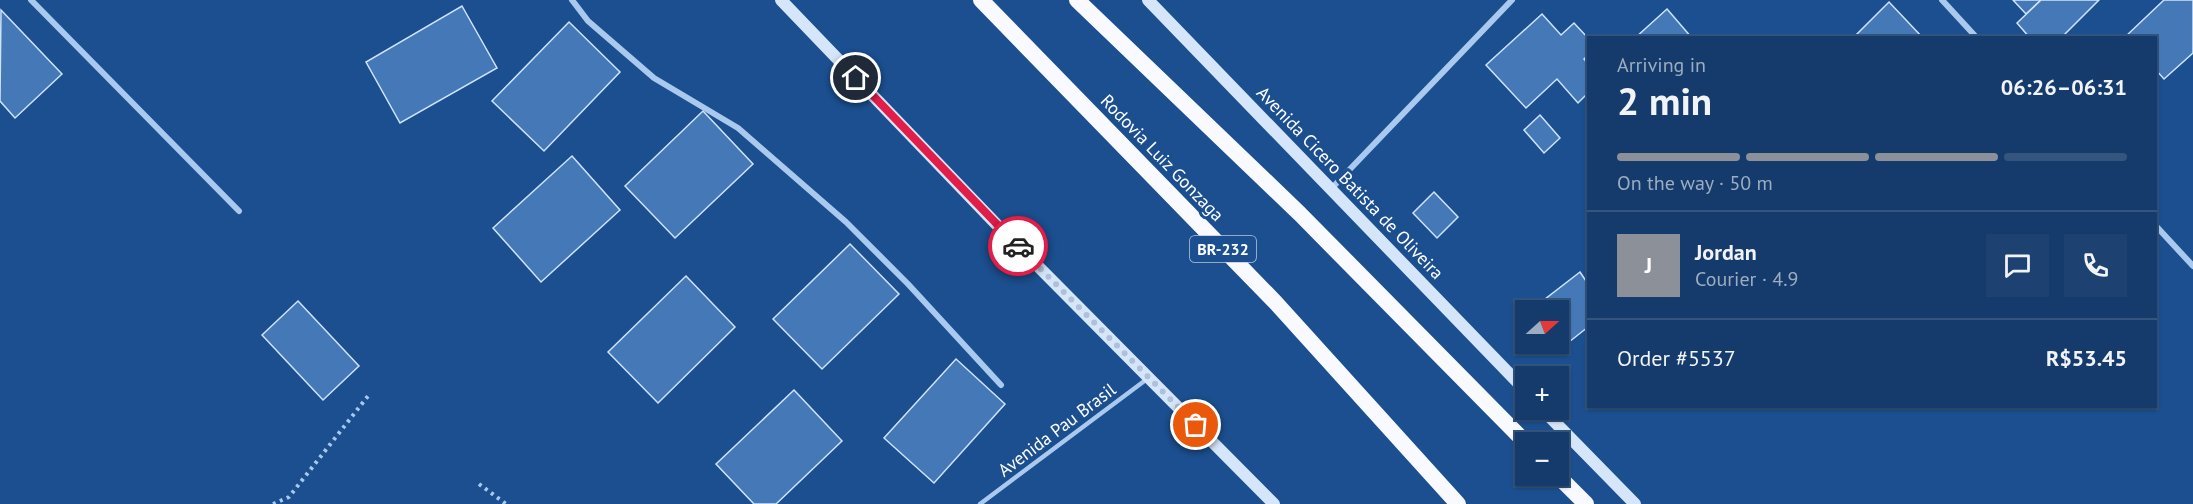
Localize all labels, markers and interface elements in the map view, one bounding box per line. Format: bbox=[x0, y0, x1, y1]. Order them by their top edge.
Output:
pin bbox=[830, 52, 881, 103]
text: Arriving in bbox=[1617, 52, 1706, 78]
icon: home bbox=[839, 61, 872, 94]
text: 06:26–06:31 bbox=[2001, 73, 2127, 101]
text: 2 min bbox=[1617, 75, 1712, 126]
street label: Avenida Cicero Batista de Oliveira bbox=[1252, 81, 1449, 284]
street label: Rodovia Luiz Gonzaga bbox=[1096, 89, 1229, 226]
text: On the way · 50 m bbox=[1617, 170, 1773, 196]
courier bbox=[988, 216, 1048, 276]
icon: car bbox=[1002, 230, 1035, 263]
button: chat bbox=[1986, 234, 2049, 297]
button: phone bbox=[2064, 234, 2127, 297]
road number: BR-232 bbox=[1190, 236, 1256, 262]
text: Jordan bbox=[1695, 238, 1757, 266]
text: J bbox=[1645, 251, 1652, 279]
text: Courier · 4.9 bbox=[1695, 266, 1798, 292]
north arrow bbox=[1515, 300, 1569, 354]
map controls bbox=[1515, 300, 1569, 486]
text: Order #5537 bbox=[1617, 344, 1736, 372]
text: R$53.45 bbox=[2046, 344, 2127, 372]
button: + bbox=[1515, 366, 1569, 420]
street label: Avenida Pau Brasil bbox=[993, 377, 1121, 481]
pin bbox=[1170, 399, 1221, 450]
icon: bag bbox=[1179, 408, 1212, 441]
button: − bbox=[1515, 432, 1569, 486]

